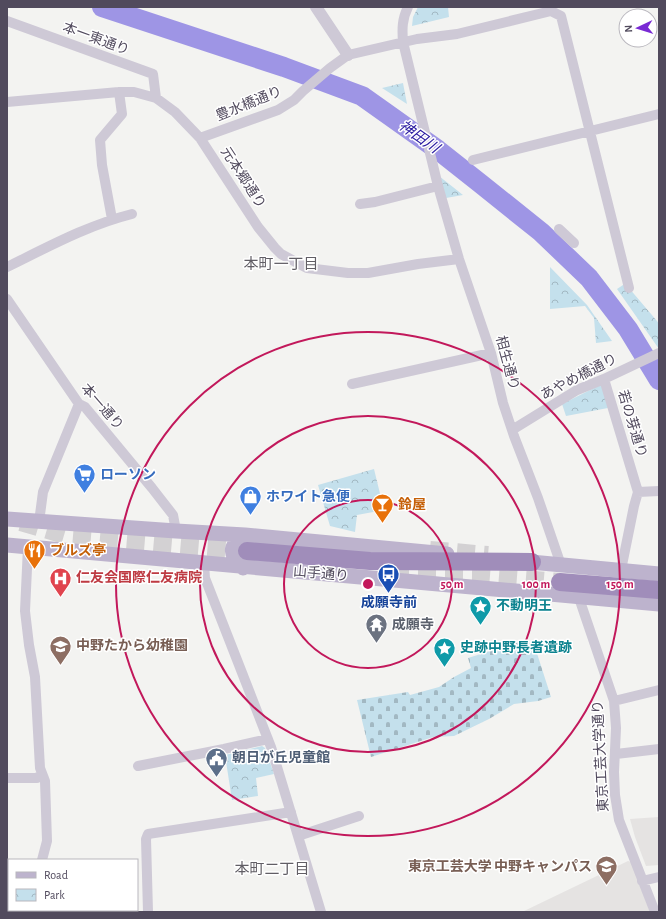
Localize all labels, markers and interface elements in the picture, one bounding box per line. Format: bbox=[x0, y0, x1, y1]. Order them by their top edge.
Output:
north arrow bbox=[618, 8, 658, 48]
street label: 本一東通り bbox=[61, 20, 132, 58]
text: N bbox=[623, 24, 634, 33]
street label: 豊水橋通り bbox=[214, 83, 284, 124]
water label: 神田川 bbox=[396, 117, 444, 157]
street label: 元本郷通り bbox=[218, 144, 269, 211]
district label: 本町一丁目 bbox=[243, 256, 319, 272]
street label: 相生通り bbox=[493, 334, 522, 392]
street label: あやめ橋通り bbox=[538, 351, 620, 402]
street label: 本一通り bbox=[78, 381, 126, 433]
street label: 若の芽通り bbox=[615, 388, 650, 460]
supermarket icon: ローソン bbox=[72, 462, 98, 495]
place label: ローソン bbox=[100, 468, 156, 482]
shop icon: ホワイト急便 bbox=[238, 484, 264, 517]
place label: ホワイト急便 bbox=[266, 488, 350, 504]
bar icon: 鈴屋 bbox=[369, 492, 395, 525]
place label: 鈴屋 bbox=[398, 497, 426, 512]
restaurant icon: ブルズ亭 bbox=[22, 538, 48, 571]
place label: ブルズ亭 bbox=[50, 542, 106, 558]
bus stop icon: 成願寺前 bbox=[376, 562, 402, 595]
street label: 山手通り bbox=[292, 564, 350, 583]
hospital icon: 仁友会国際仁友病院 bbox=[48, 565, 74, 598]
place label: 仁友会国際仁友病院 bbox=[76, 570, 202, 585]
centre of rings bbox=[361, 577, 375, 591]
text: 50 m bbox=[441, 578, 464, 590]
text: 100 m bbox=[522, 578, 550, 590]
text: 150 m bbox=[606, 578, 634, 590]
place icon: 不動明王 bbox=[467, 593, 493, 626]
place label: 成願寺前 bbox=[361, 594, 417, 610]
place label: 不動明王 bbox=[496, 598, 552, 613]
temple icon: 成願寺 bbox=[364, 612, 390, 645]
place label: 成願寺 bbox=[392, 616, 434, 632]
school or university icon: 中野たから幼稚園 bbox=[48, 633, 74, 666]
place icon: 史跡中野長者遺跡 bbox=[431, 635, 457, 668]
place label: 中野たから幼稚園 bbox=[76, 637, 188, 653]
place label: 史跡中野長者遺跡 bbox=[460, 640, 572, 655]
street label: 東京工芸大学通り bbox=[590, 700, 611, 812]
public building icon: 朝日が丘児童館 bbox=[203, 745, 229, 778]
place label: 朝日が丘児童館 bbox=[232, 749, 330, 765]
school or university icon: 東京工芸大学 中野キャンパス bbox=[594, 854, 620, 887]
legend bbox=[8, 859, 138, 911]
place label: 東京工芸大学 中野キャンパス bbox=[408, 859, 592, 874]
district label: 本町二丁目 bbox=[234, 861, 310, 877]
text: Road bbox=[44, 869, 68, 881]
text: Park bbox=[44, 889, 65, 901]

